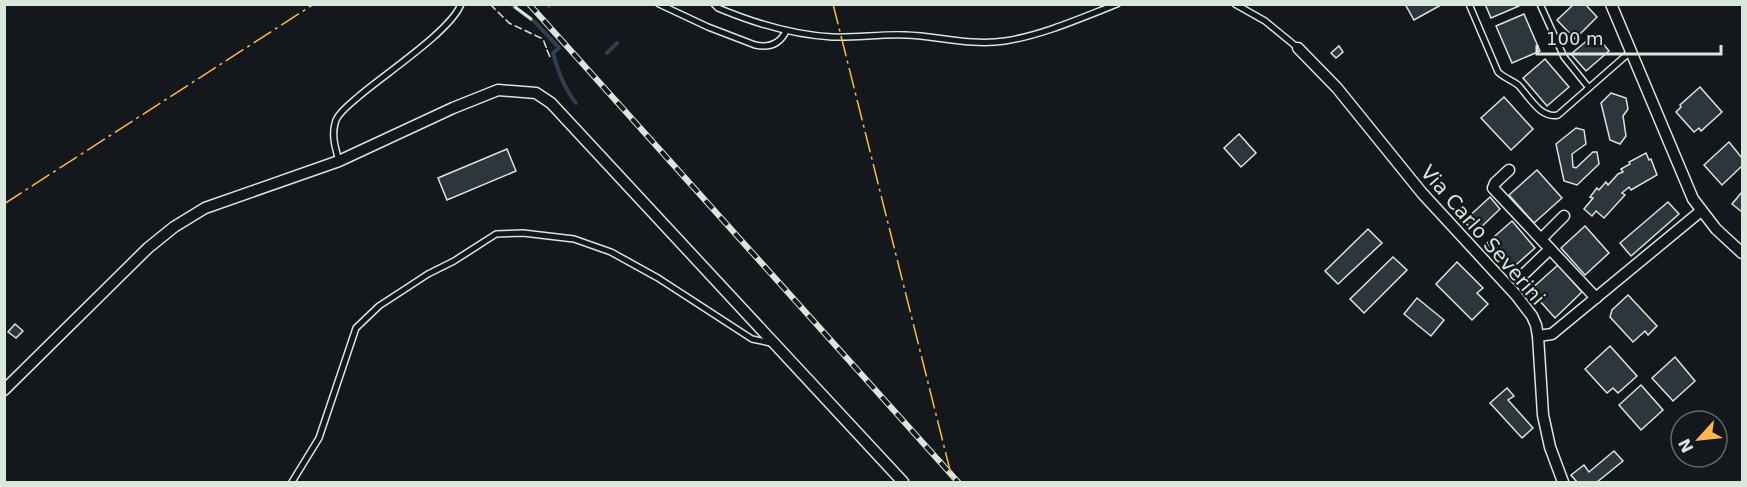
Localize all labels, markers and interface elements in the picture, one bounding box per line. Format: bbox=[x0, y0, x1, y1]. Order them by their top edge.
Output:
scale bar bbox=[1537, 18, 1722, 56]
text: 100 m bbox=[1546, 28, 1604, 49]
street label: Via Carlo Severini bbox=[1416, 160, 1550, 310]
north arrow bbox=[1669, 409, 1729, 469]
text: N bbox=[1675, 435, 1698, 456]

